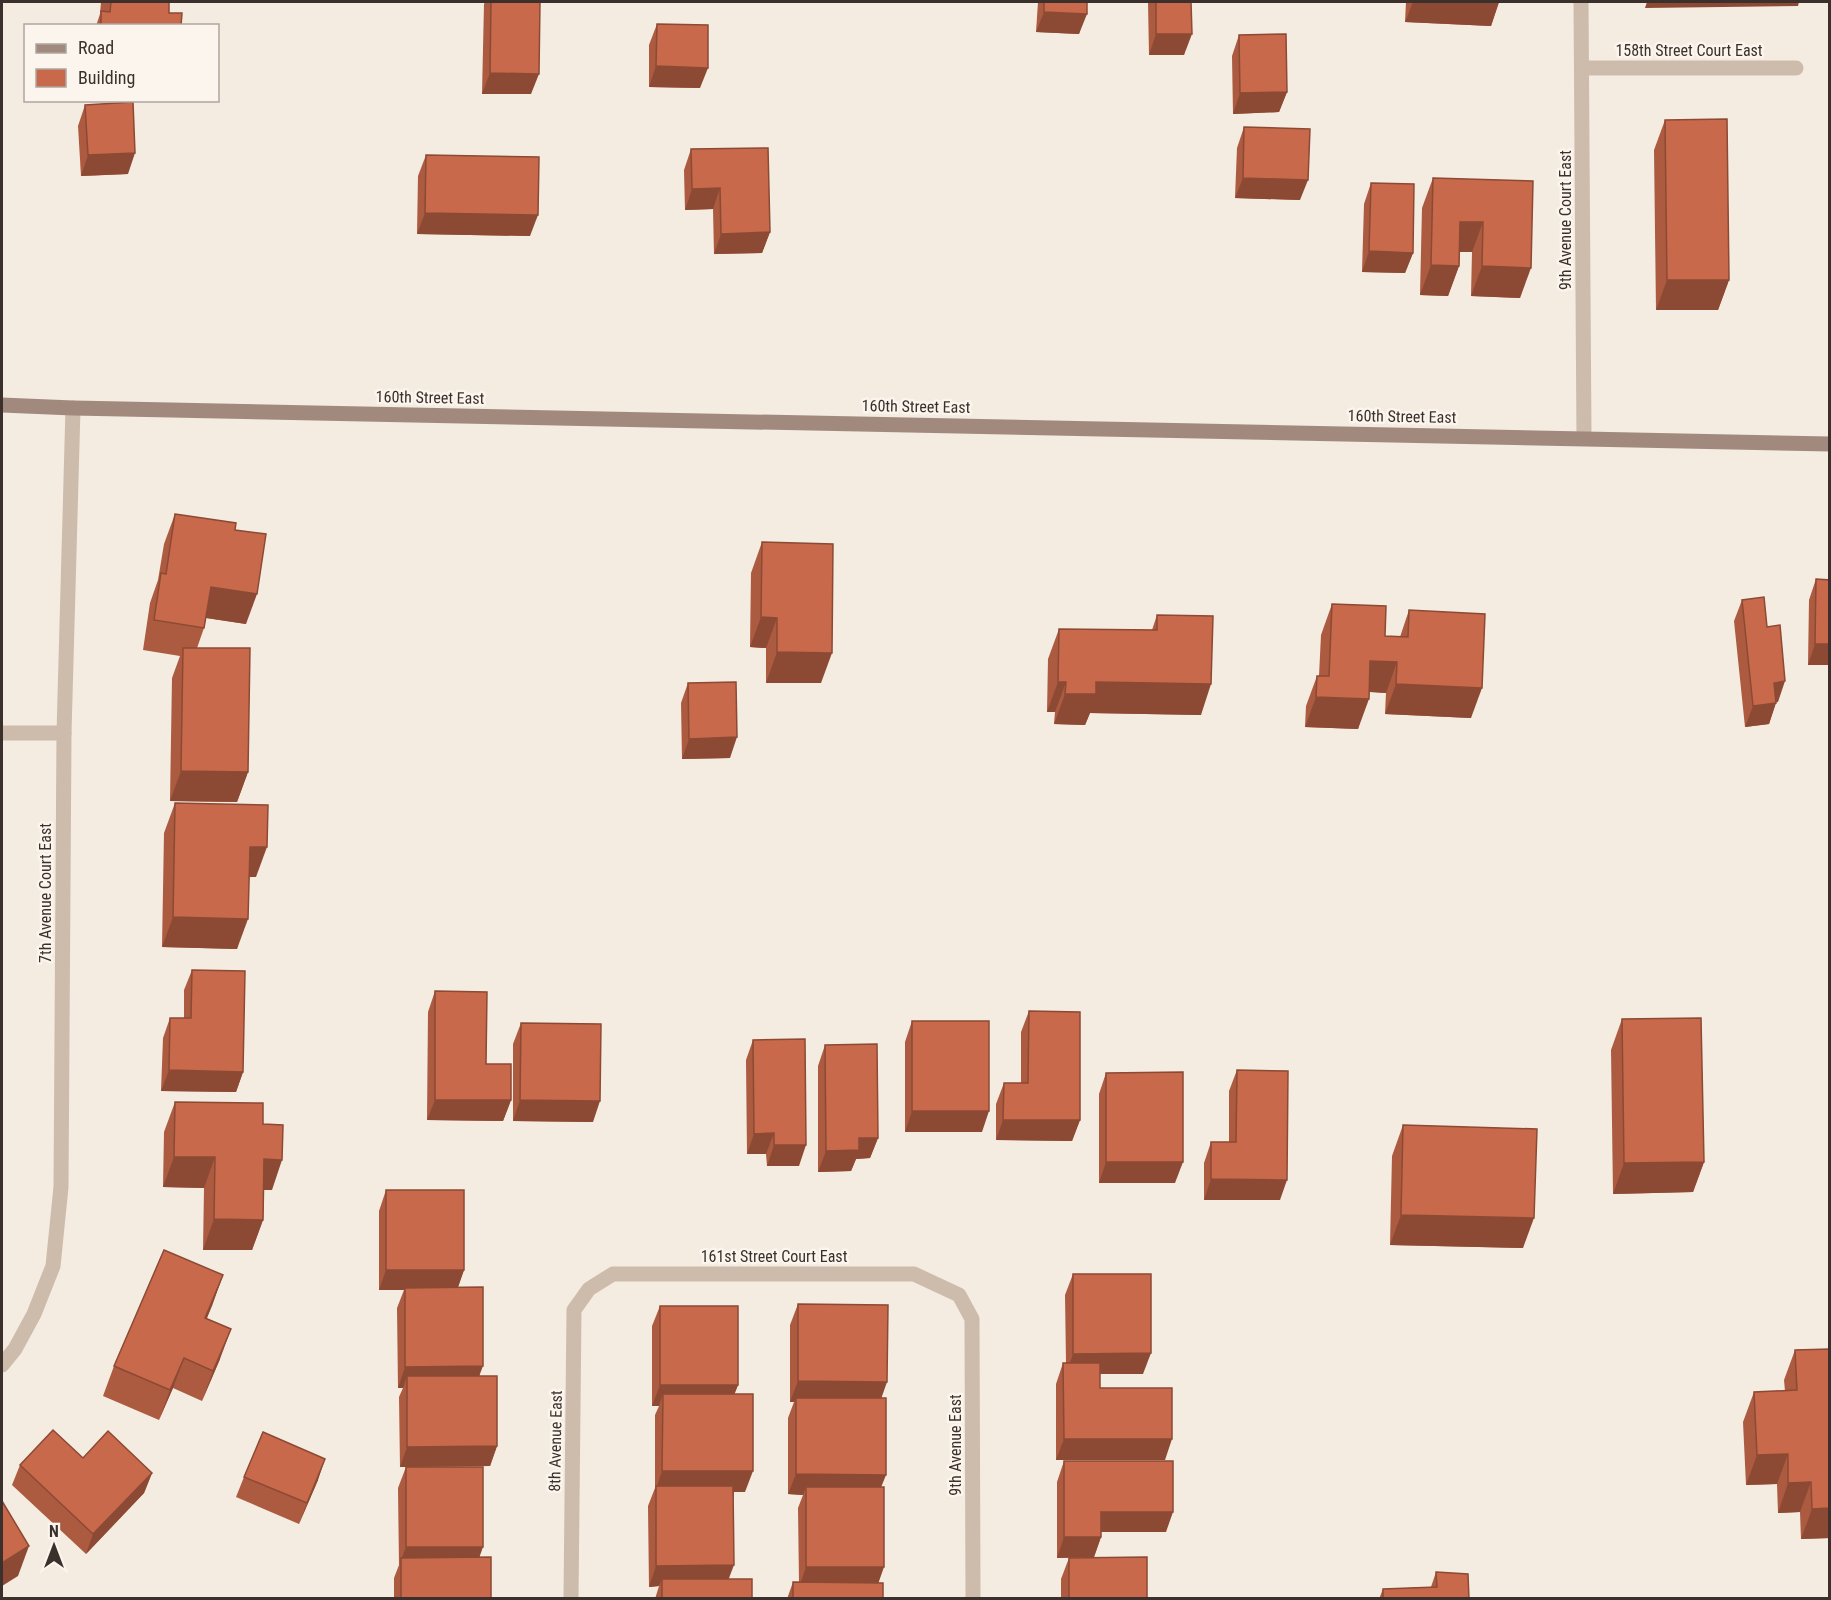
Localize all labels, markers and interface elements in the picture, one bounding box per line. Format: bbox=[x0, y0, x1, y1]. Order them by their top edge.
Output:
legend bbox=[24, 24, 219, 102]
text: Road bbox=[78, 37, 114, 58]
street label: 158th Street Court East bbox=[1615, 41, 1763, 60]
text: Building bbox=[78, 67, 135, 88]
street label: 9th Avenue Court East bbox=[1556, 150, 1575, 290]
street label: 160th Street East bbox=[376, 387, 485, 408]
street label: 160th Street East bbox=[862, 396, 971, 417]
street label: 160th Street East bbox=[1348, 406, 1457, 427]
street label: 7th Avenue Court East bbox=[36, 823, 55, 963]
street label: 161st Street Court East bbox=[701, 1247, 848, 1266]
street label: 8th Avenue East bbox=[545, 1390, 566, 1492]
street label: 9th Avenue East bbox=[946, 1394, 965, 1496]
north arrow bbox=[24, 1516, 84, 1576]
text: N bbox=[49, 1522, 59, 1541]

